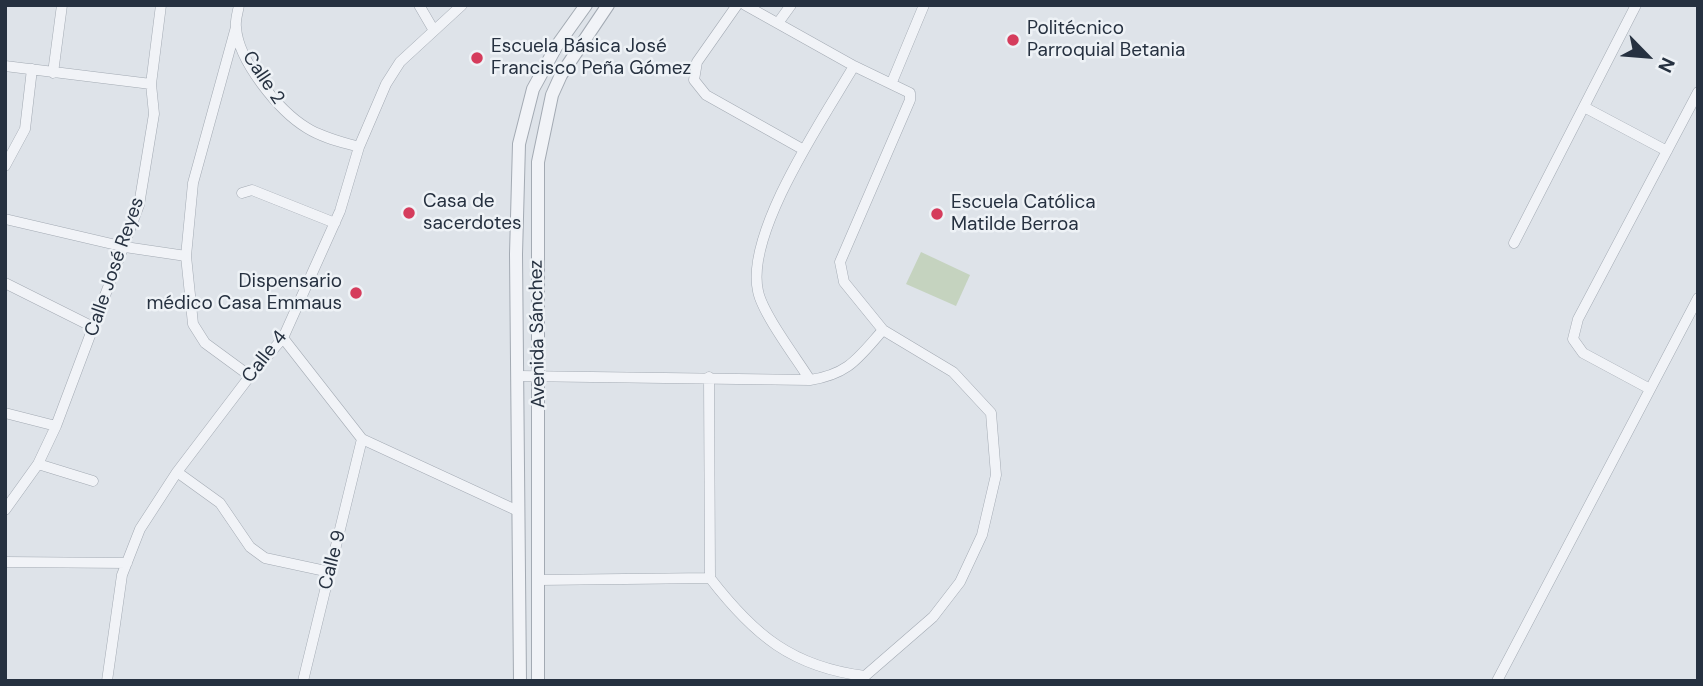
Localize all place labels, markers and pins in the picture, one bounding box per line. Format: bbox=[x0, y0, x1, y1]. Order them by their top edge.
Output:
place label: Politécnico Parroquial Betania bbox=[1027, 18, 1185, 62]
marker: Politécnico Parroquial Betania bbox=[1005, 32, 1021, 48]
place label: Escuela Básica José Francisco Peña Gómez bbox=[491, 36, 691, 80]
marker: Escuela Básica José Francisco Peña Gómez bbox=[469, 50, 485, 66]
place label: Casa de sacerdotes bbox=[423, 191, 522, 235]
place label: Escuela Católica Matilde Berroa bbox=[951, 192, 1096, 236]
marker: Casa de sacerdotes bbox=[401, 205, 417, 221]
marker: Escuela Católica Matilde Berroa bbox=[929, 206, 945, 222]
place label: Dispensario médico Casa Emmaus bbox=[146, 271, 342, 315]
marker: Dispensario médico Casa Emmaus bbox=[348, 285, 364, 301]

